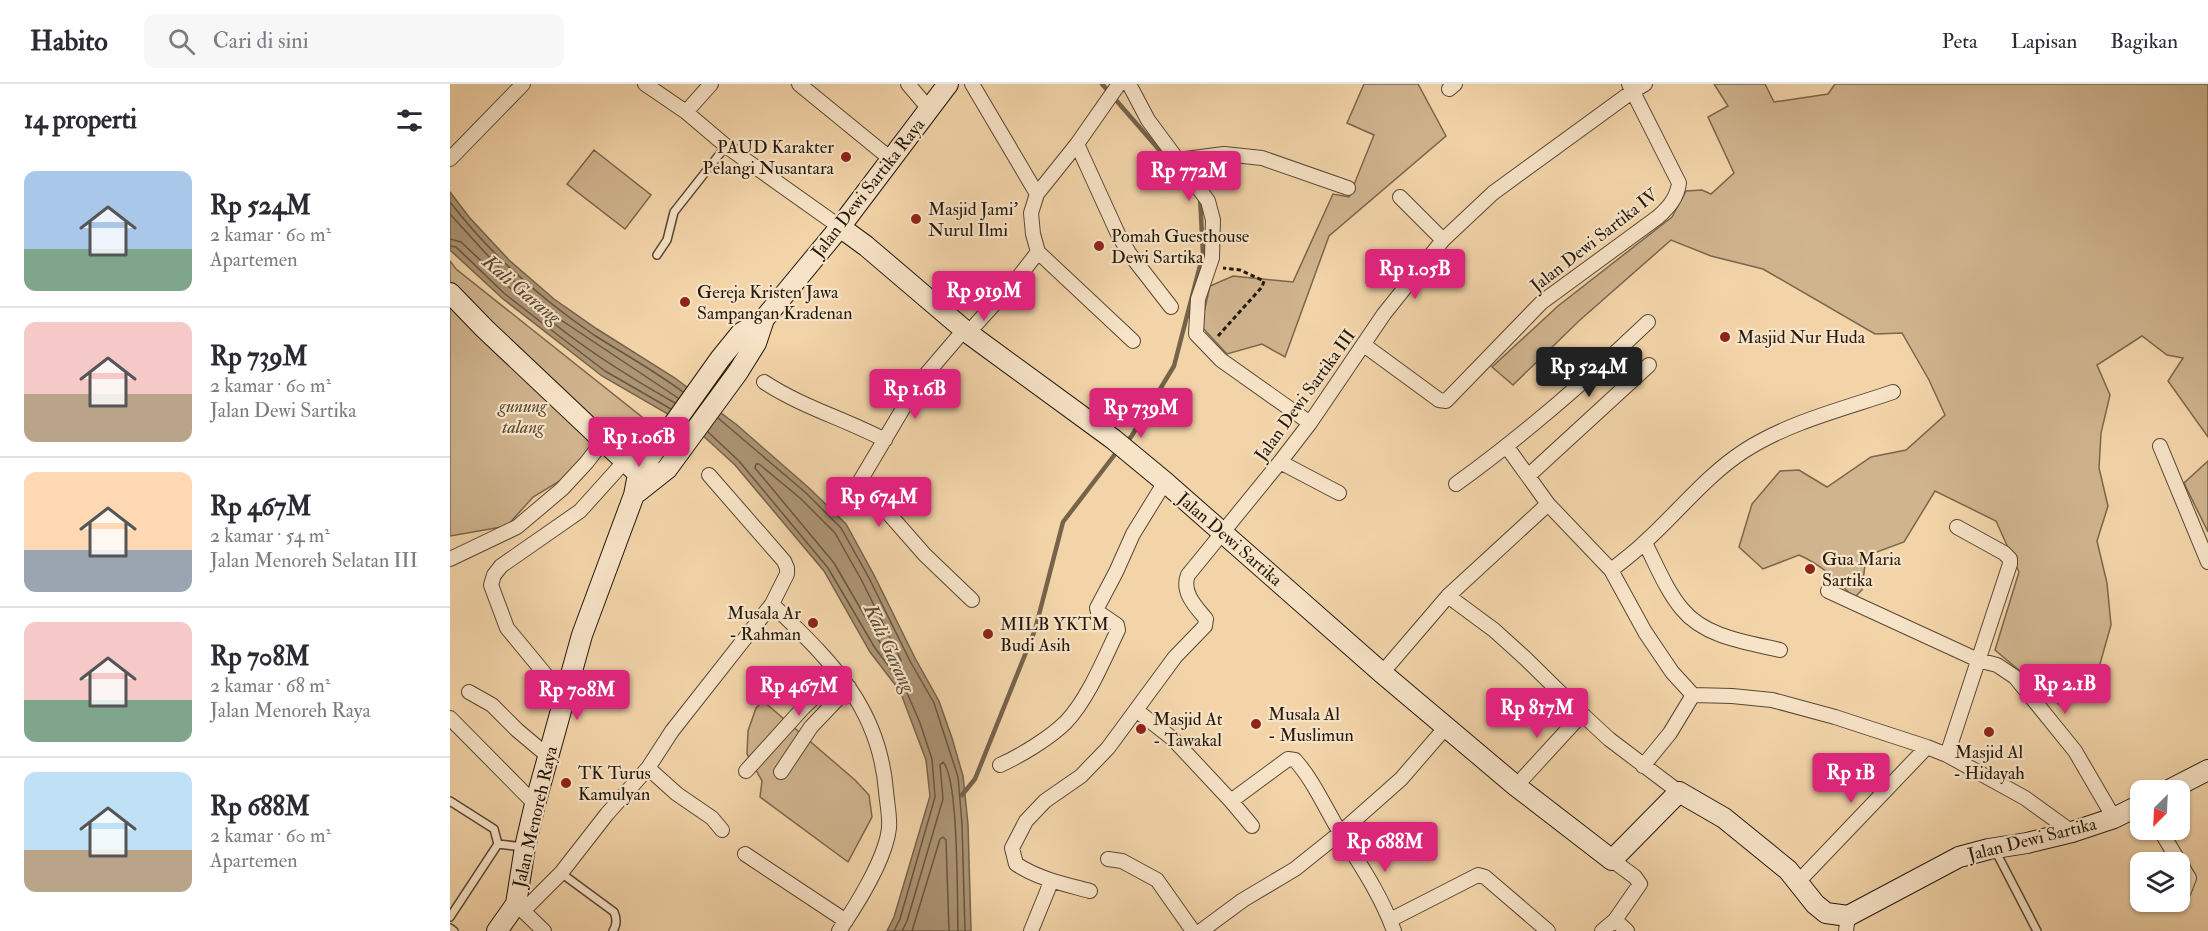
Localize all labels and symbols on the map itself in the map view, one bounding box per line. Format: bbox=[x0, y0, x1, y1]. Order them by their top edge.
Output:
street label: Jalan Dewi Sartika Raya bbox=[806, 113, 930, 264]
place label: PAUD Karakter Pelangi Nusantara bbox=[703, 136, 835, 180]
marker: PAUD Karakter Pelangi Nusantara bbox=[839, 150, 853, 164]
pin: Rp 772M bbox=[1134, 151, 1244, 202]
street label: Jalan Dewi Sartika IV bbox=[1525, 183, 1664, 298]
place label: Masjid Jami' Nurul Ilmi bbox=[928, 198, 1018, 242]
marker: Masjid Jami' Nurul Ilmi bbox=[909, 212, 923, 226]
place label: Pomah Guesthouse Dewi Sartika bbox=[1111, 225, 1250, 269]
marker: Pomah Guesthouse Dewi Sartika bbox=[1092, 239, 1106, 253]
water label: Kali Garang bbox=[477, 249, 567, 330]
pin: Rp 1.05B bbox=[1353, 249, 1477, 300]
pin: Rp 919M bbox=[929, 271, 1039, 322]
place label: Gereja Kristen Jawa Sampangan Kradenan bbox=[697, 281, 852, 325]
marker: Gereja Kristen Jawa Sampangan Kradenan bbox=[678, 295, 692, 309]
street label: Jalan Dewi Sartika III bbox=[1249, 325, 1361, 467]
place label: Masjid Nur Huda bbox=[1737, 326, 1866, 349]
marker: Masjid Nur Huda bbox=[1718, 330, 1732, 344]
pin: Rp 524M bbox=[1534, 347, 1644, 398]
pin: Rp 1.6B bbox=[860, 369, 970, 420]
pin: Rp 739M bbox=[1086, 388, 1196, 439]
park label: gunung talang bbox=[497, 395, 548, 439]
pin: Rp 1.06B bbox=[577, 417, 701, 468]
pin: Rp 674M bbox=[824, 477, 934, 528]
street label: Jalan Dewi Sartika bbox=[1172, 487, 1287, 592]
place label: Gua Maria Sartika bbox=[1822, 548, 1902, 592]
marker: Gua Maria Sartika bbox=[1803, 562, 1817, 576]
water label: Kali Garang bbox=[858, 599, 922, 698]
place label: Musala Ar - Rahman bbox=[727, 602, 801, 646]
place label: MILB YKTM Budi Asih bbox=[1000, 613, 1109, 657]
marker: Musala Ar - Rahman bbox=[806, 616, 820, 630]
marker: MILB YKTM Budi Asih bbox=[981, 627, 995, 641]
pin: Rp 2.1B bbox=[2010, 664, 2120, 715]
pin: Rp 467M bbox=[744, 666, 854, 717]
pin: Rp 708M bbox=[522, 670, 632, 721]
pin: Rp 817M bbox=[1482, 688, 1592, 739]
place label: Musala Al - Muslimun bbox=[1268, 703, 1354, 747]
place label: Masjid At - Tawakal bbox=[1153, 708, 1223, 752]
marker: Musala Al - Muslimun bbox=[1249, 717, 1263, 731]
marker: Masjid At - Tawakal bbox=[1134, 722, 1148, 736]
marker: Masjid Al - Hidayah bbox=[1982, 725, 1996, 739]
place label: Masjid Al - Hidayah bbox=[1953, 741, 2025, 785]
street label: Jalan Menoreh Raya bbox=[508, 743, 563, 891]
pin: Rp 1B bbox=[1809, 753, 1893, 804]
place label: TK Turus Kamulyan bbox=[578, 762, 651, 806]
marker: TK Turus Kamulyan bbox=[559, 776, 573, 790]
north arrow bbox=[2130, 780, 2190, 840]
street label: Jalan Dewi Sartika bbox=[1964, 812, 2099, 867]
pin: Rp 688M bbox=[1330, 822, 1440, 873]

